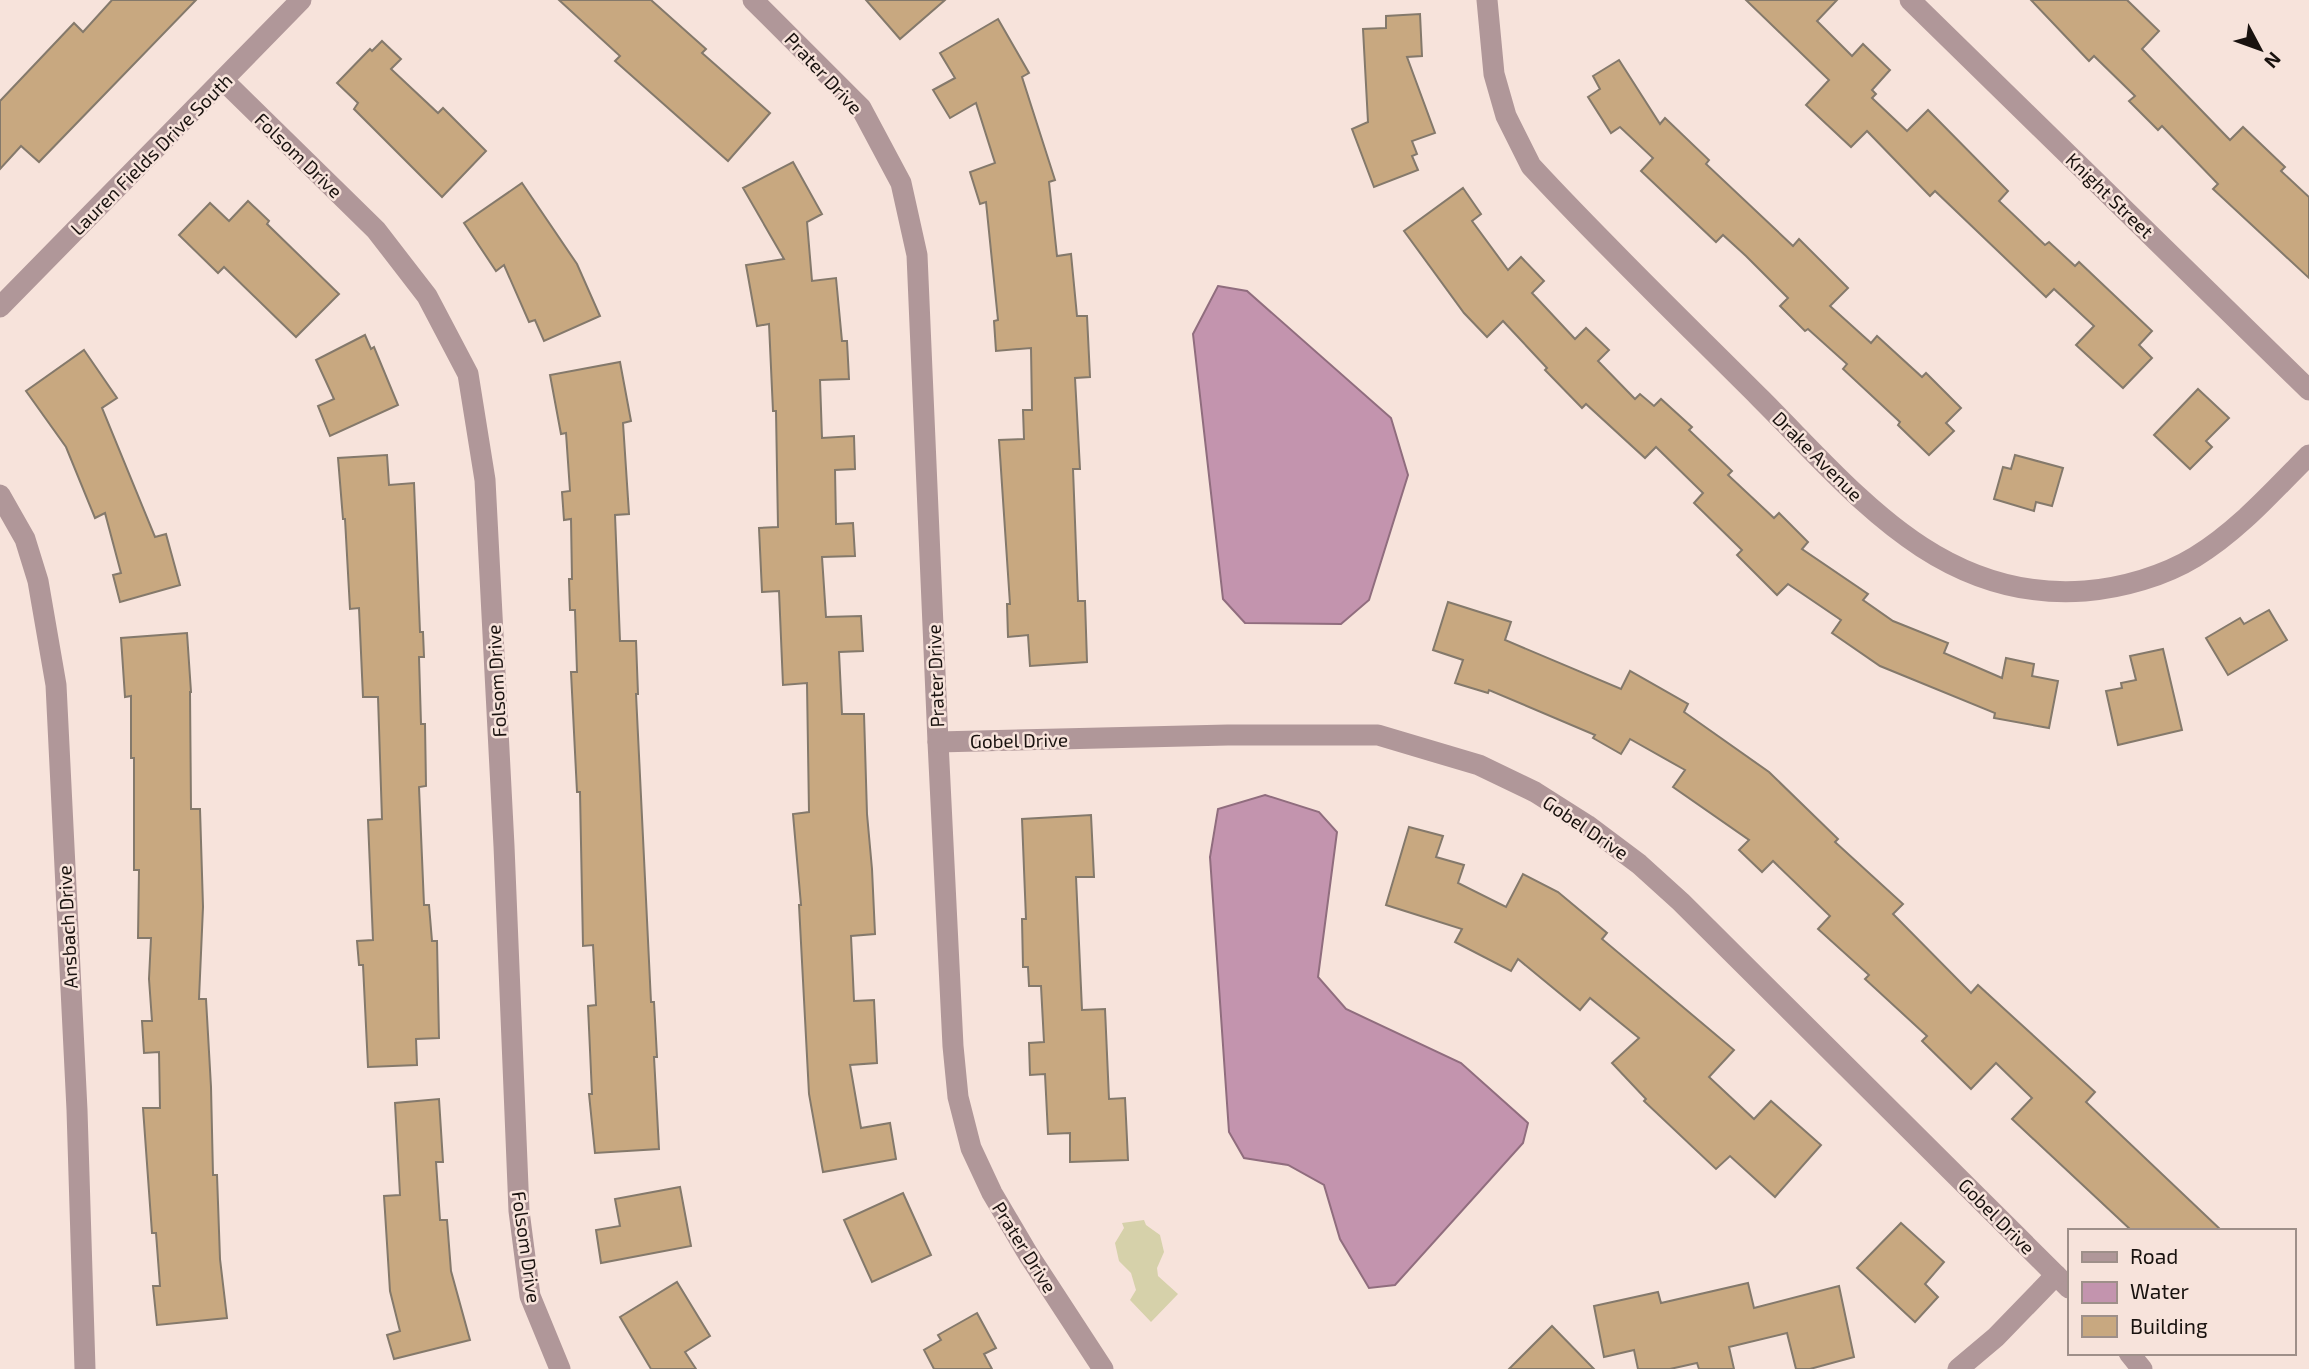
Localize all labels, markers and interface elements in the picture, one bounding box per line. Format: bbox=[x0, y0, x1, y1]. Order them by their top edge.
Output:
north arrow bbox=[2225, 14, 2295, 84]
street label: Prater Drive bbox=[780, 27, 868, 119]
text: N bbox=[2260, 48, 2286, 73]
street label: Lauren Fields Drive South bbox=[65, 68, 237, 240]
street label: Folsom Drive bbox=[250, 108, 348, 202]
street label: Knight Street bbox=[2061, 148, 2159, 242]
street label: Drake Avenue bbox=[1768, 406, 1868, 506]
street label: Folsom Drive bbox=[482, 624, 510, 738]
street label: Prater Drive bbox=[922, 624, 948, 728]
street label: Gobel Drive bbox=[970, 728, 1068, 752]
street label: Gobel Drive bbox=[1539, 790, 1633, 864]
street label: Ansbach Drive bbox=[52, 865, 82, 989]
street label: Gobel Drive bbox=[1954, 1173, 2040, 1259]
street label: Folsom Drive bbox=[508, 1190, 546, 1304]
street label: Prater Drive bbox=[988, 1197, 1062, 1297]
legend bbox=[2068, 1229, 2295, 1355]
text: Road bbox=[2130, 1243, 2178, 1268]
text: Water bbox=[2130, 1278, 2189, 1303]
text: Building bbox=[2130, 1313, 2208, 1338]

